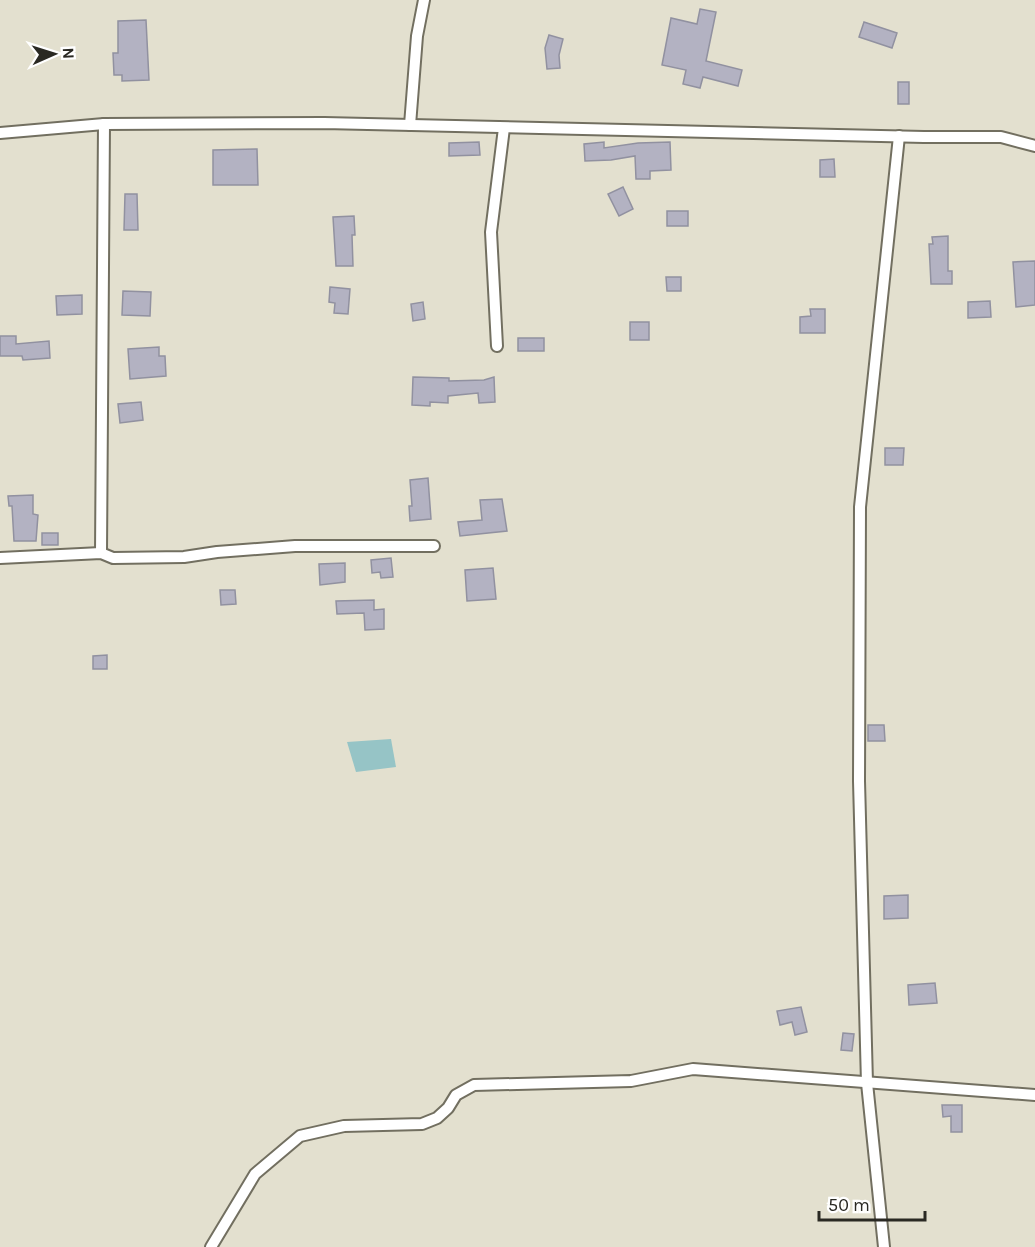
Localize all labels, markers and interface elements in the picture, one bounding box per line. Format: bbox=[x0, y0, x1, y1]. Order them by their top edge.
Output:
north arrow bbox=[24, 24, 84, 84]
text: N bbox=[59, 47, 78, 59]
scale bar bbox=[819, 1184, 926, 1222]
text: 50 m bbox=[828, 1194, 870, 1216]

